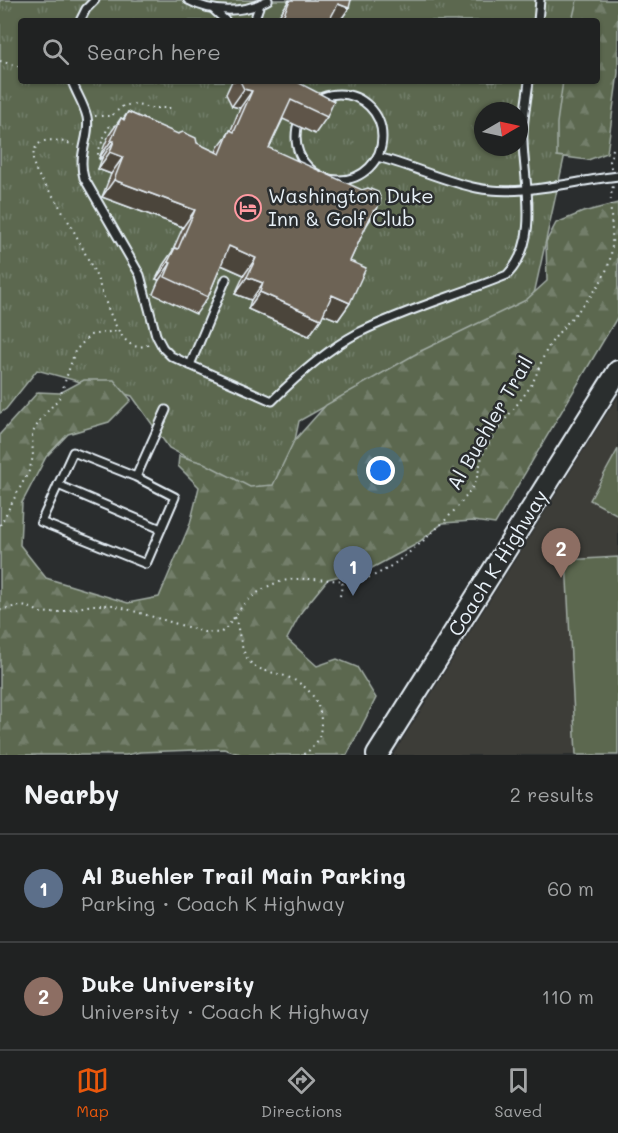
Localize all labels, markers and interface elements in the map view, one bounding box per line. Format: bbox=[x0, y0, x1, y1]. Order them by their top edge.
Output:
search box bbox=[18, 18, 600, 84]
icon: search bbox=[39, 35, 72, 68]
text: Search here bbox=[87, 37, 221, 66]
north arrow bbox=[474, 102, 528, 156]
place label: Washington Duke Inn & Golf Club bbox=[268, 182, 434, 231]
hotel icon: Washington Duke Inn & Golf Club bbox=[233, 193, 263, 223]
street label: Al Buehler Trail bbox=[440, 351, 538, 494]
your location bbox=[366, 456, 395, 485]
street label: Coach K Highway bbox=[442, 484, 553, 641]
pin: 2 bbox=[542, 528, 580, 578]
pin: 1 bbox=[334, 546, 372, 596]
text: Nearby bbox=[24, 777, 119, 811]
text: 2 results bbox=[510, 781, 594, 807]
text: Al Buehler Trail Main Parking bbox=[81, 861, 406, 890]
text: 1 bbox=[39, 875, 48, 901]
text: 60 m bbox=[547, 875, 594, 901]
text: Parking · Coach K Highway bbox=[81, 890, 345, 916]
text: Duke University bbox=[81, 969, 255, 998]
text: 2 bbox=[38, 983, 49, 1009]
text: 110 m bbox=[541, 983, 594, 1009]
text: University · Coach K Highway bbox=[81, 998, 369, 1024]
tab: Map bbox=[76, 1064, 109, 1121]
tab: Directions bbox=[261, 1064, 342, 1121]
tab: Saved bbox=[494, 1064, 542, 1121]

